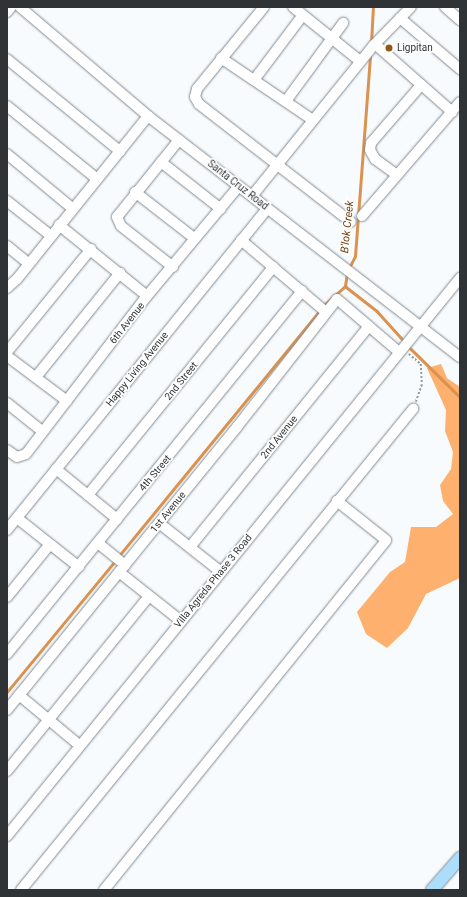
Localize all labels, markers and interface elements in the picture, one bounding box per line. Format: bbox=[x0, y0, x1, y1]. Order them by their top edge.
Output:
place label: Ligpitan bbox=[397, 42, 433, 54]
marker: Ligpitan bbox=[384, 43, 394, 53]
street label: Santa Cruz Road bbox=[205, 158, 271, 212]
water label: B'lok Creek bbox=[339, 200, 357, 254]
street label: 6th Avenue bbox=[107, 300, 147, 346]
street label: Happy Living Avenue bbox=[103, 329, 171, 409]
street label: 2nd Street bbox=[162, 359, 200, 403]
street label: 2nd Avenue bbox=[258, 413, 300, 461]
street label: 4th Street bbox=[136, 453, 174, 493]
street label: 1st Avenue bbox=[148, 489, 188, 535]
street label: Villa Agreda Phase 3 Road bbox=[171, 532, 255, 630]

